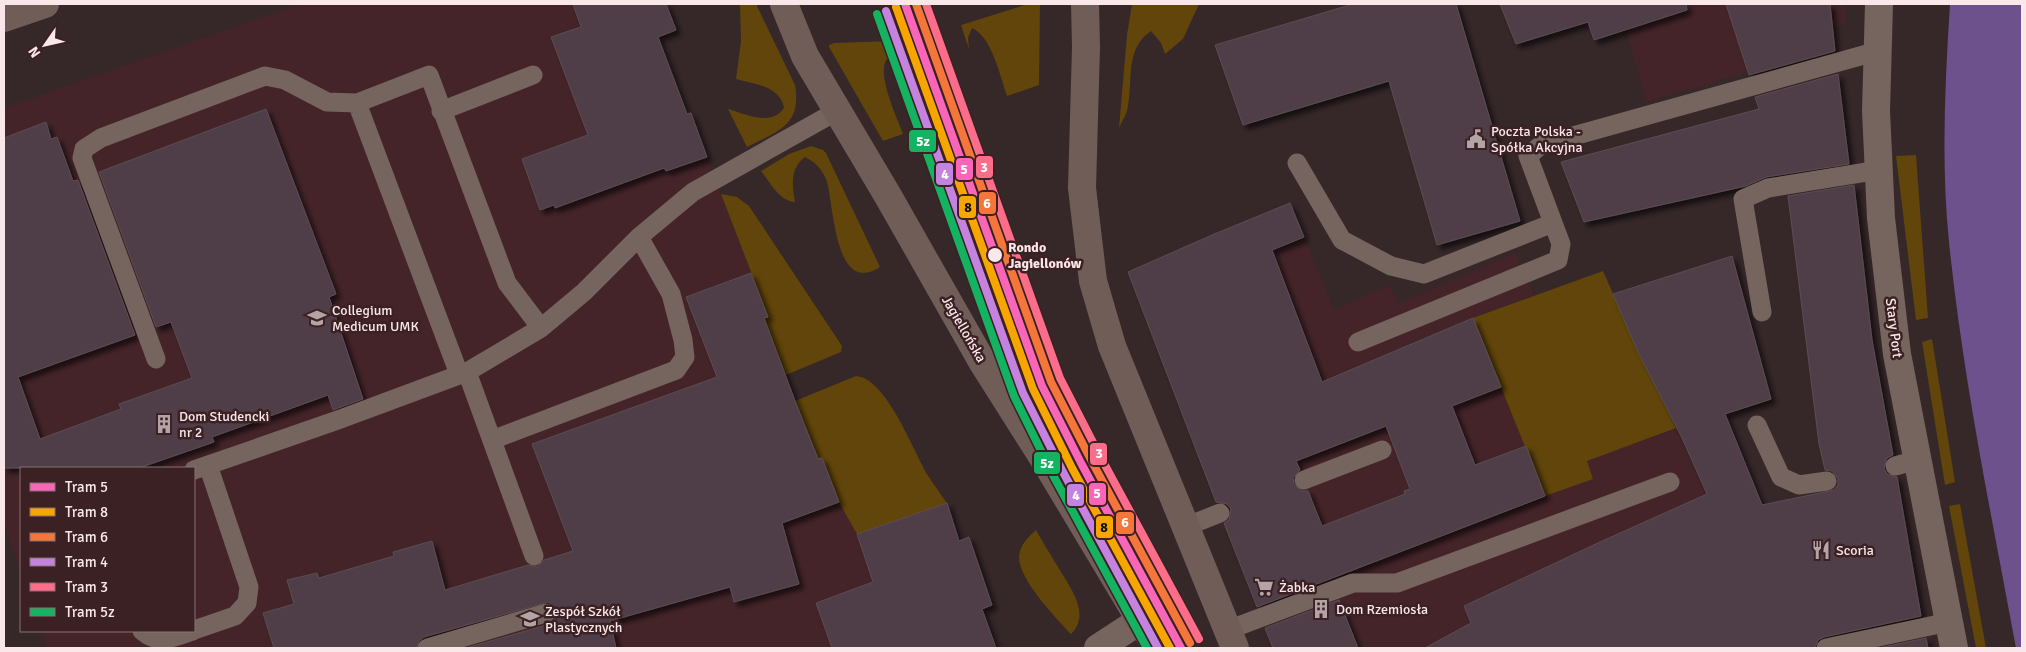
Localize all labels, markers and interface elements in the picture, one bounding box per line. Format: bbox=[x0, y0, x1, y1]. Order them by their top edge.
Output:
north arrow bbox=[20, 20, 70, 70]
text: N bbox=[25, 43, 44, 61]
place label: Poczta Polska - Spółka Akcyjna bbox=[1491, 123, 1583, 156]
public building icon: Poczta Polska - Spółka Akcyjna bbox=[1465, 128, 1487, 150]
line badge: 5z bbox=[908, 129, 937, 153]
text: 5z bbox=[916, 133, 930, 150]
line badge: 3 bbox=[975, 155, 994, 179]
line badge: 5 bbox=[955, 157, 974, 181]
text: 3 bbox=[980, 159, 988, 176]
text: 5 bbox=[960, 161, 968, 178]
line badge: 4 bbox=[935, 162, 954, 186]
text: 4 bbox=[941, 166, 949, 183]
line badge: 6 bbox=[978, 191, 997, 215]
line badge: 8 bbox=[958, 195, 977, 219]
text: 6 bbox=[983, 195, 991, 212]
text: 8 bbox=[964, 199, 972, 216]
place label: Rondo Jagiellonów bbox=[1008, 239, 1082, 272]
marker: Rondo Jagiellonów bbox=[986, 246, 1004, 264]
street label: Jagiellońska bbox=[938, 293, 990, 365]
street label: Stary Port bbox=[1882, 297, 1906, 359]
place label: Collegium Medicum UMK bbox=[332, 302, 420, 335]
school or university icon: Collegium Medicum UMK bbox=[306, 307, 328, 329]
place label: Dom Studencki nr 2 bbox=[179, 408, 269, 441]
building icon: Dom Studencki nr 2 bbox=[153, 413, 175, 435]
line badge: 3 bbox=[1089, 442, 1108, 466]
text: 3 bbox=[1095, 445, 1103, 462]
line badge: 5z bbox=[1033, 451, 1061, 475]
text: 5z bbox=[1040, 455, 1054, 472]
legend bbox=[20, 467, 195, 632]
text: Tram 5 bbox=[65, 478, 108, 496]
line badge: 5 bbox=[1088, 482, 1107, 506]
line badge: 4 bbox=[1066, 483, 1085, 507]
text: 5 bbox=[1093, 485, 1101, 502]
text: 4 bbox=[1072, 487, 1080, 504]
text: Tram 8 bbox=[65, 503, 108, 521]
line badge: 6 bbox=[1115, 511, 1135, 535]
text: 6 bbox=[1121, 514, 1129, 531]
line badge: 8 bbox=[1095, 515, 1114, 539]
text: 8 bbox=[1100, 519, 1108, 536]
text: Tram 6 bbox=[65, 528, 108, 546]
restaurant icon: Scoria bbox=[1810, 539, 1832, 561]
place label: Scoria bbox=[1836, 542, 1874, 559]
text: Tram 4 bbox=[65, 553, 108, 571]
supermarket icon: Żabka bbox=[1253, 576, 1275, 598]
text: Tram 3 bbox=[65, 578, 108, 596]
place label: Żabka bbox=[1279, 579, 1315, 596]
building icon: Dom Rzemiosła bbox=[1310, 598, 1332, 620]
place label: Dom Rzemiosła bbox=[1336, 601, 1428, 618]
text: Tram 5z bbox=[65, 603, 115, 621]
place label: Zespół Szkół Plastycznych bbox=[545, 603, 623, 636]
school or university icon: Zespół Szkół Plastycznych bbox=[519, 608, 541, 630]

